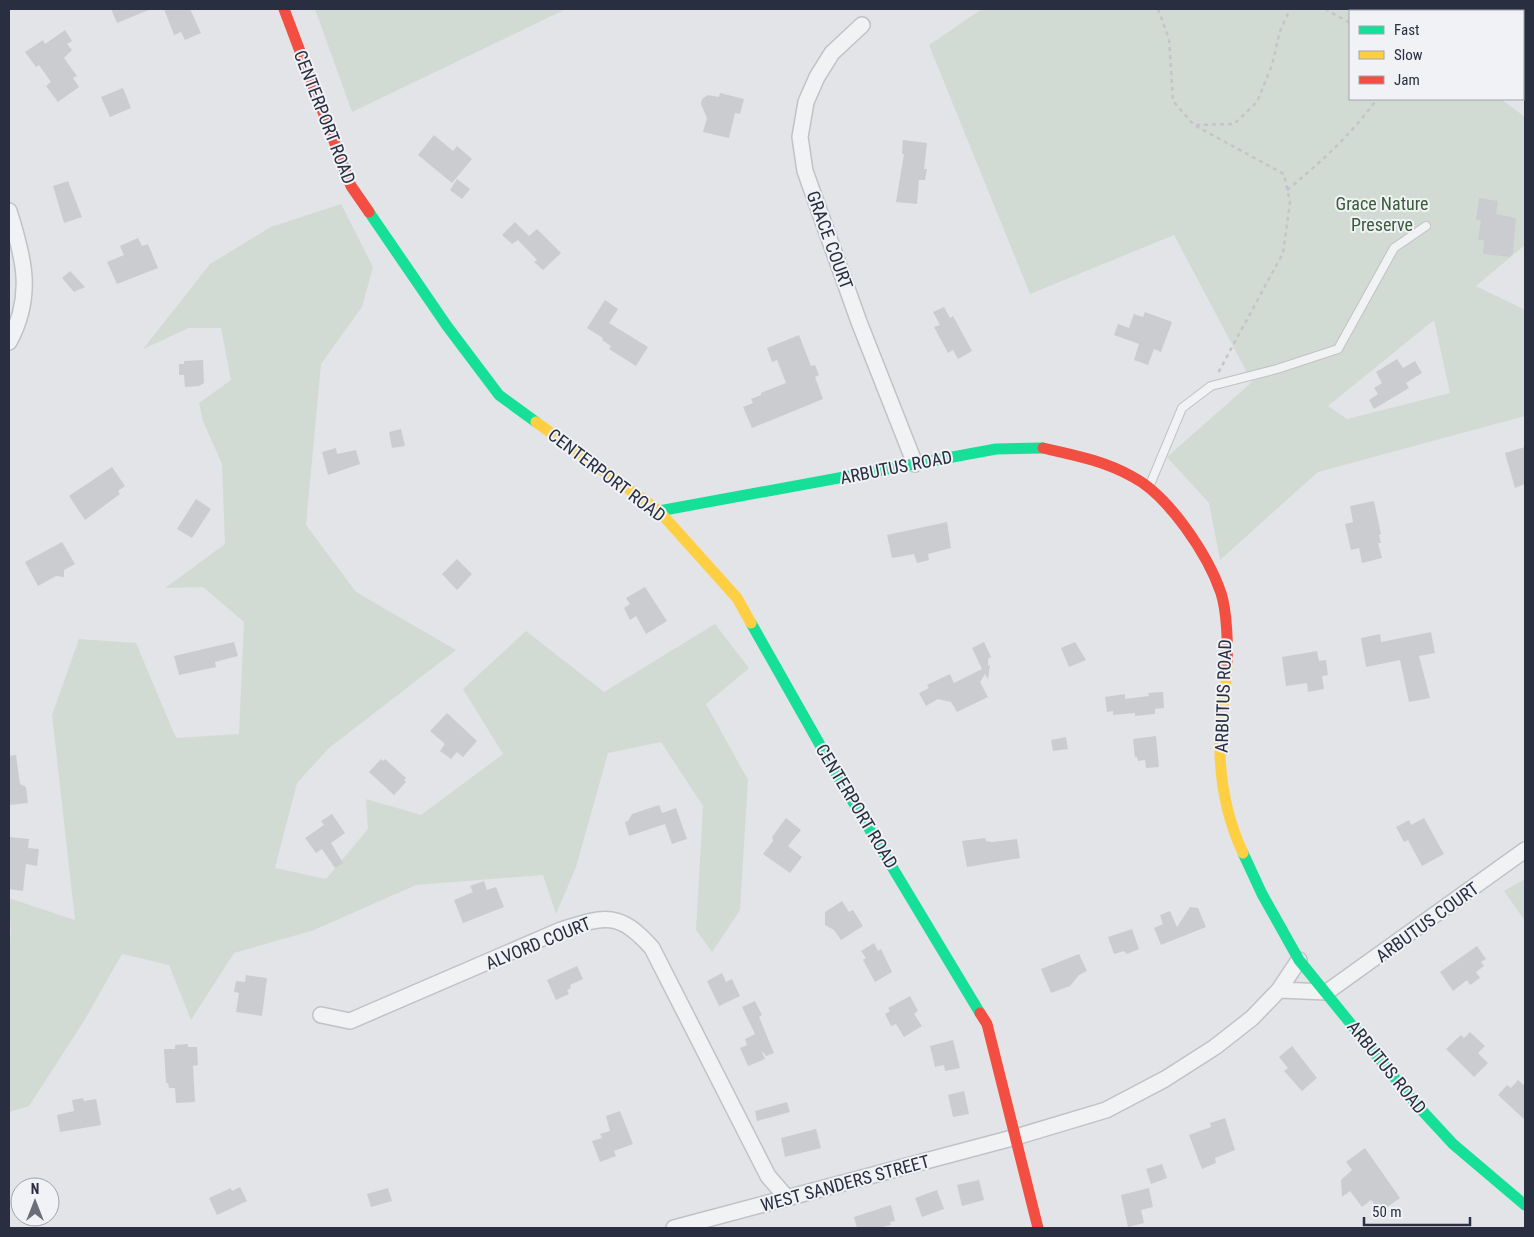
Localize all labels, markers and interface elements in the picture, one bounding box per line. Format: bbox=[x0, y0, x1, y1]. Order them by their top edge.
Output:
legend bbox=[1349, 10, 1524, 100]
text: Fast bbox=[1394, 21, 1419, 39]
text: Slow bbox=[1394, 46, 1423, 64]
street label: CENTERPORT ROAD bbox=[290, 47, 360, 187]
text: Jam bbox=[1394, 71, 1420, 89]
street label: GRACE COURT bbox=[803, 188, 857, 292]
park label: Grace Nature Preserve bbox=[1336, 193, 1428, 235]
street label: CENTERPORT ROAD bbox=[544, 424, 670, 526]
street label: ARBUTUS ROAD bbox=[838, 446, 954, 488]
street label: ARBUTUS ROAD bbox=[1211, 639, 1235, 753]
street label: CENTERPORT ROAD bbox=[812, 740, 902, 872]
street label: ARBUTUS COURT bbox=[1371, 878, 1483, 966]
street label: ALVORD COURT bbox=[482, 912, 594, 974]
street label: ARBUTUS ROAD bbox=[1343, 1016, 1431, 1118]
street label: WEST SANDERS STREET bbox=[758, 1150, 932, 1216]
north arrow bbox=[10, 1177, 60, 1227]
text: N bbox=[31, 1181, 39, 1197]
scale bar bbox=[1364, 1194, 1470, 1226]
text: 50 m bbox=[1372, 1203, 1402, 1221]

